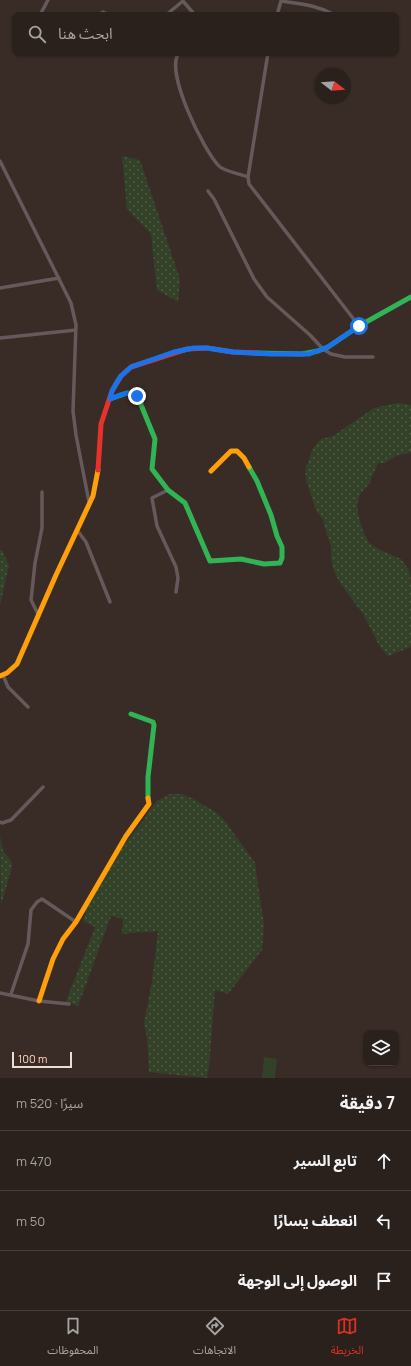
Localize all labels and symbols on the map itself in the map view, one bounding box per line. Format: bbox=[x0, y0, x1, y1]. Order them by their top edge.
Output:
north arrow bbox=[315, 68, 351, 104]
route start bbox=[350, 317, 368, 335]
route end bbox=[128, 387, 146, 405]
scale bar bbox=[12, 1050, 72, 1069]

